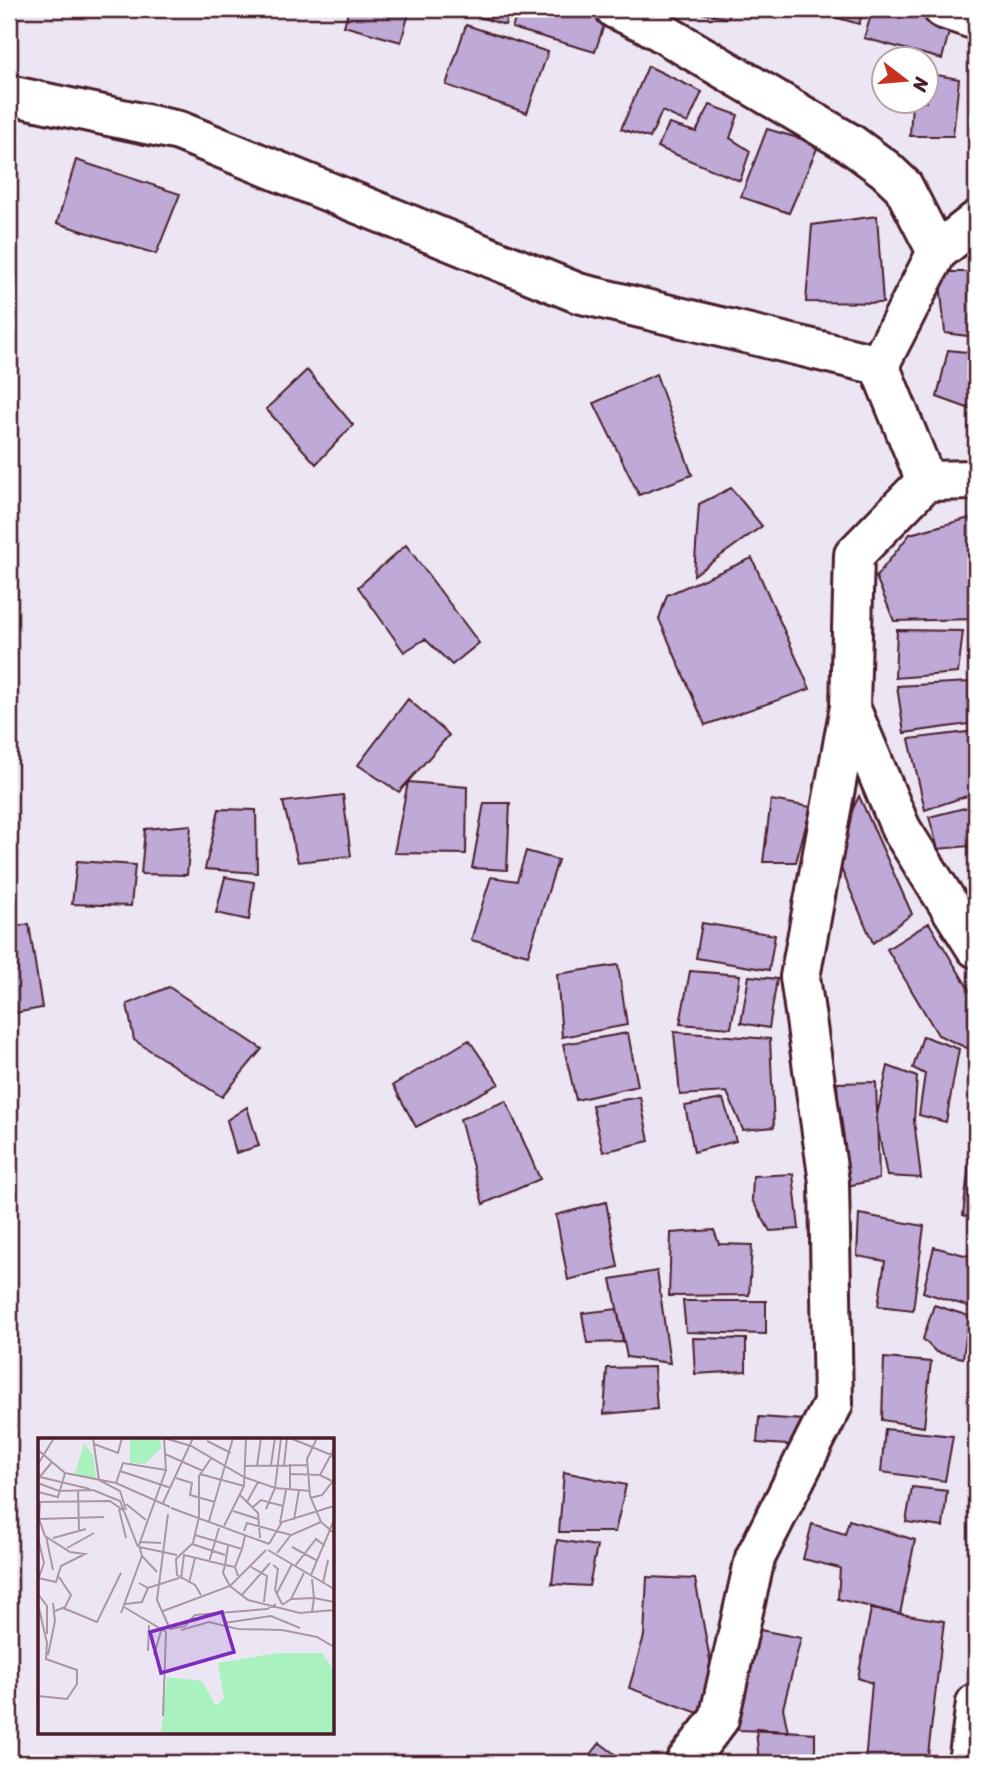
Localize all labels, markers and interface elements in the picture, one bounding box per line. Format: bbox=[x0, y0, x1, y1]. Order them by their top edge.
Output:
north arrow bbox=[870, 46, 940, 116]
text: N bbox=[903, 73, 939, 96]
inset map bbox=[38, 1438, 334, 1734]

